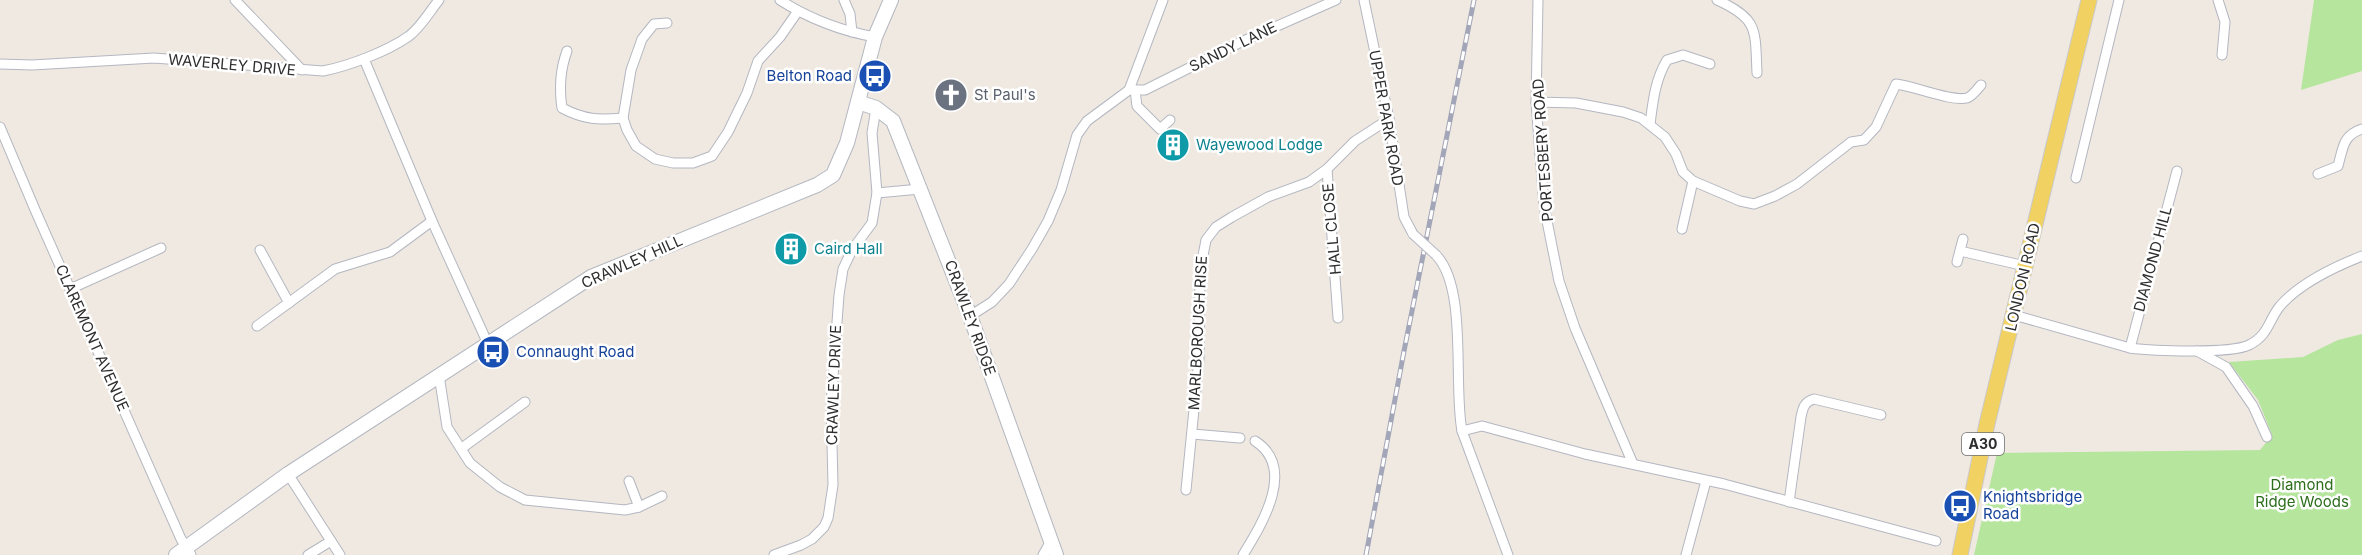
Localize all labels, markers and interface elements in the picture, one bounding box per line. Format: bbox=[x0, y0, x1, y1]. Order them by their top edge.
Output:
street label: SANDY LANE bbox=[1186, 17, 1280, 76]
street label: UPPER PARK ROAD bbox=[1365, 48, 1408, 187]
street label: WAVERLEY DRIVE bbox=[167, 49, 297, 80]
bus stop icon: Belton Road bbox=[857, 58, 893, 94]
place label: Belton Road bbox=[767, 66, 852, 85]
church icon: St Paul's bbox=[933, 77, 969, 113]
street label: PORTESBERY ROAD bbox=[1528, 78, 1557, 222]
place label: St Paul's bbox=[974, 85, 1036, 104]
building icon: Wayewood Lodge bbox=[1155, 127, 1191, 163]
place label: Wayewood Lodge bbox=[1196, 135, 1323, 154]
street label: HALL CLOSE bbox=[1318, 182, 1345, 276]
street label: DIAMOND HILL bbox=[2129, 204, 2176, 314]
street label: LONDON ROAD bbox=[2001, 221, 2044, 333]
street label: CRAWLEY HILL bbox=[578, 231, 685, 292]
building icon: Caird Hall bbox=[773, 231, 809, 267]
place label: Caird Hall bbox=[814, 239, 883, 258]
street label: MARLBOROUGH RISE bbox=[1184, 255, 1211, 411]
street label: CRAWLEY RIDGE bbox=[941, 257, 1000, 378]
street label: CLAREMONT AVENUE bbox=[51, 261, 133, 414]
street label: CRAWLEY DRIVE bbox=[822, 324, 845, 446]
bus stop icon: Connaught Road bbox=[475, 334, 511, 370]
place label: Connaught Road bbox=[516, 342, 634, 361]
road number: A30 bbox=[1962, 433, 2004, 455]
park label: Diamond Ridge Woods bbox=[2255, 475, 2349, 511]
place label: Knightsbridge Road bbox=[1983, 487, 2082, 523]
bus stop icon: Knightsbridge Road bbox=[1942, 488, 1978, 524]

